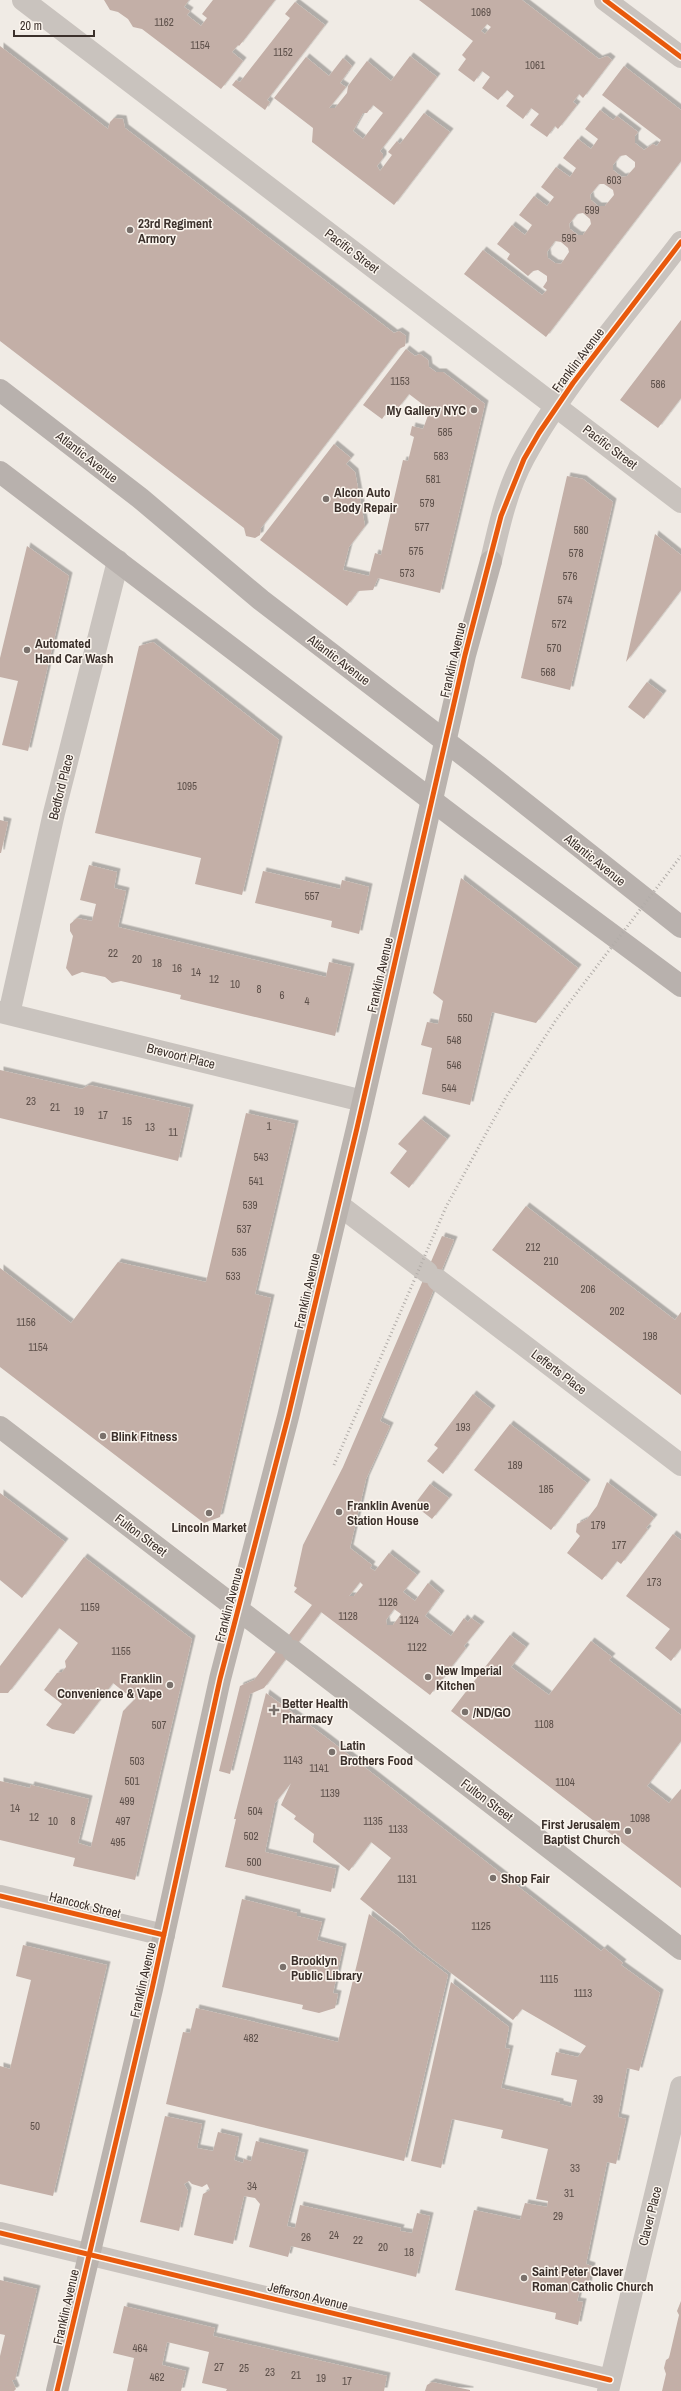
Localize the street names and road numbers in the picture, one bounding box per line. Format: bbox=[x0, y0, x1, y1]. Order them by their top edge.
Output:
street label: Pacific Street bbox=[321, 225, 383, 277]
street label: Franklin Avenue bbox=[548, 324, 608, 396]
street label: Pacific Street bbox=[579, 421, 641, 473]
street label: Atlantic Avenue bbox=[52, 427, 121, 486]
street label: Franklin Avenue bbox=[436, 621, 470, 699]
street label: Atlantic Avenue bbox=[304, 630, 374, 689]
street label: Bedford Place bbox=[45, 752, 77, 822]
street label: Atlantic Avenue bbox=[560, 830, 629, 890]
street label: Franklin Avenue bbox=[363, 936, 397, 1014]
street label: Brevoort Place bbox=[145, 1039, 217, 1073]
street label: Franklin Avenue bbox=[290, 1252, 324, 1330]
street label: Lefferts Place bbox=[528, 1346, 590, 1398]
street label: Fulton Street bbox=[112, 1510, 171, 1560]
street label: Franklin Avenue bbox=[211, 1566, 247, 1644]
street label: Fulton Street bbox=[458, 1775, 517, 1825]
street label: Hancock Street bbox=[48, 1888, 122, 1922]
street label: Franklin Avenue bbox=[126, 1941, 160, 2019]
street label: Claver Place bbox=[634, 2185, 666, 2247]
street label: Franklin Avenue bbox=[49, 2268, 83, 2346]
street label: Jefferson Avenue bbox=[266, 2278, 350, 2314]

